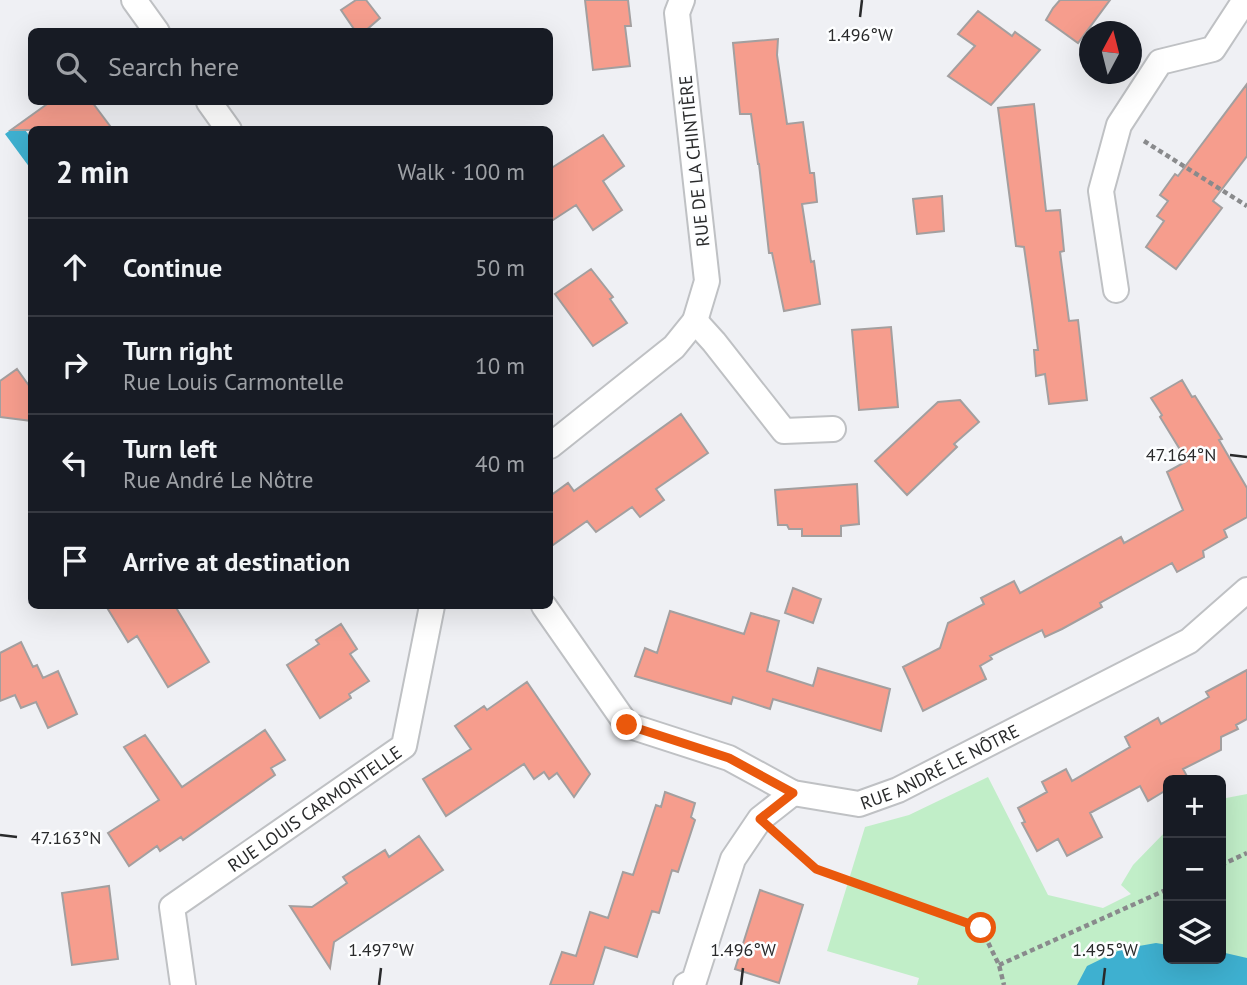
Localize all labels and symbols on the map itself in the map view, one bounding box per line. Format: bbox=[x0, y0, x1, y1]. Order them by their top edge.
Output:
north arrow bbox=[1079, 21, 1142, 84]
text: 1.496°W bbox=[827, 23, 893, 46]
street label: RUE DE LA CHINTIÈRE bbox=[674, 74, 714, 248]
text: 47.164°N bbox=[1146, 443, 1216, 466]
route end bbox=[611, 709, 642, 740]
street label: RUE ANDRÉ LE NÔTRE bbox=[857, 719, 1023, 814]
street label: RUE LOUIS CARMONTELLE bbox=[223, 740, 406, 877]
text: 47.163°N bbox=[31, 826, 101, 849]
route start bbox=[965, 912, 996, 943]
text: 1.497°W bbox=[348, 938, 414, 961]
text: 1.496°W bbox=[710, 938, 776, 961]
text: 1.495°W bbox=[1072, 938, 1138, 961]

